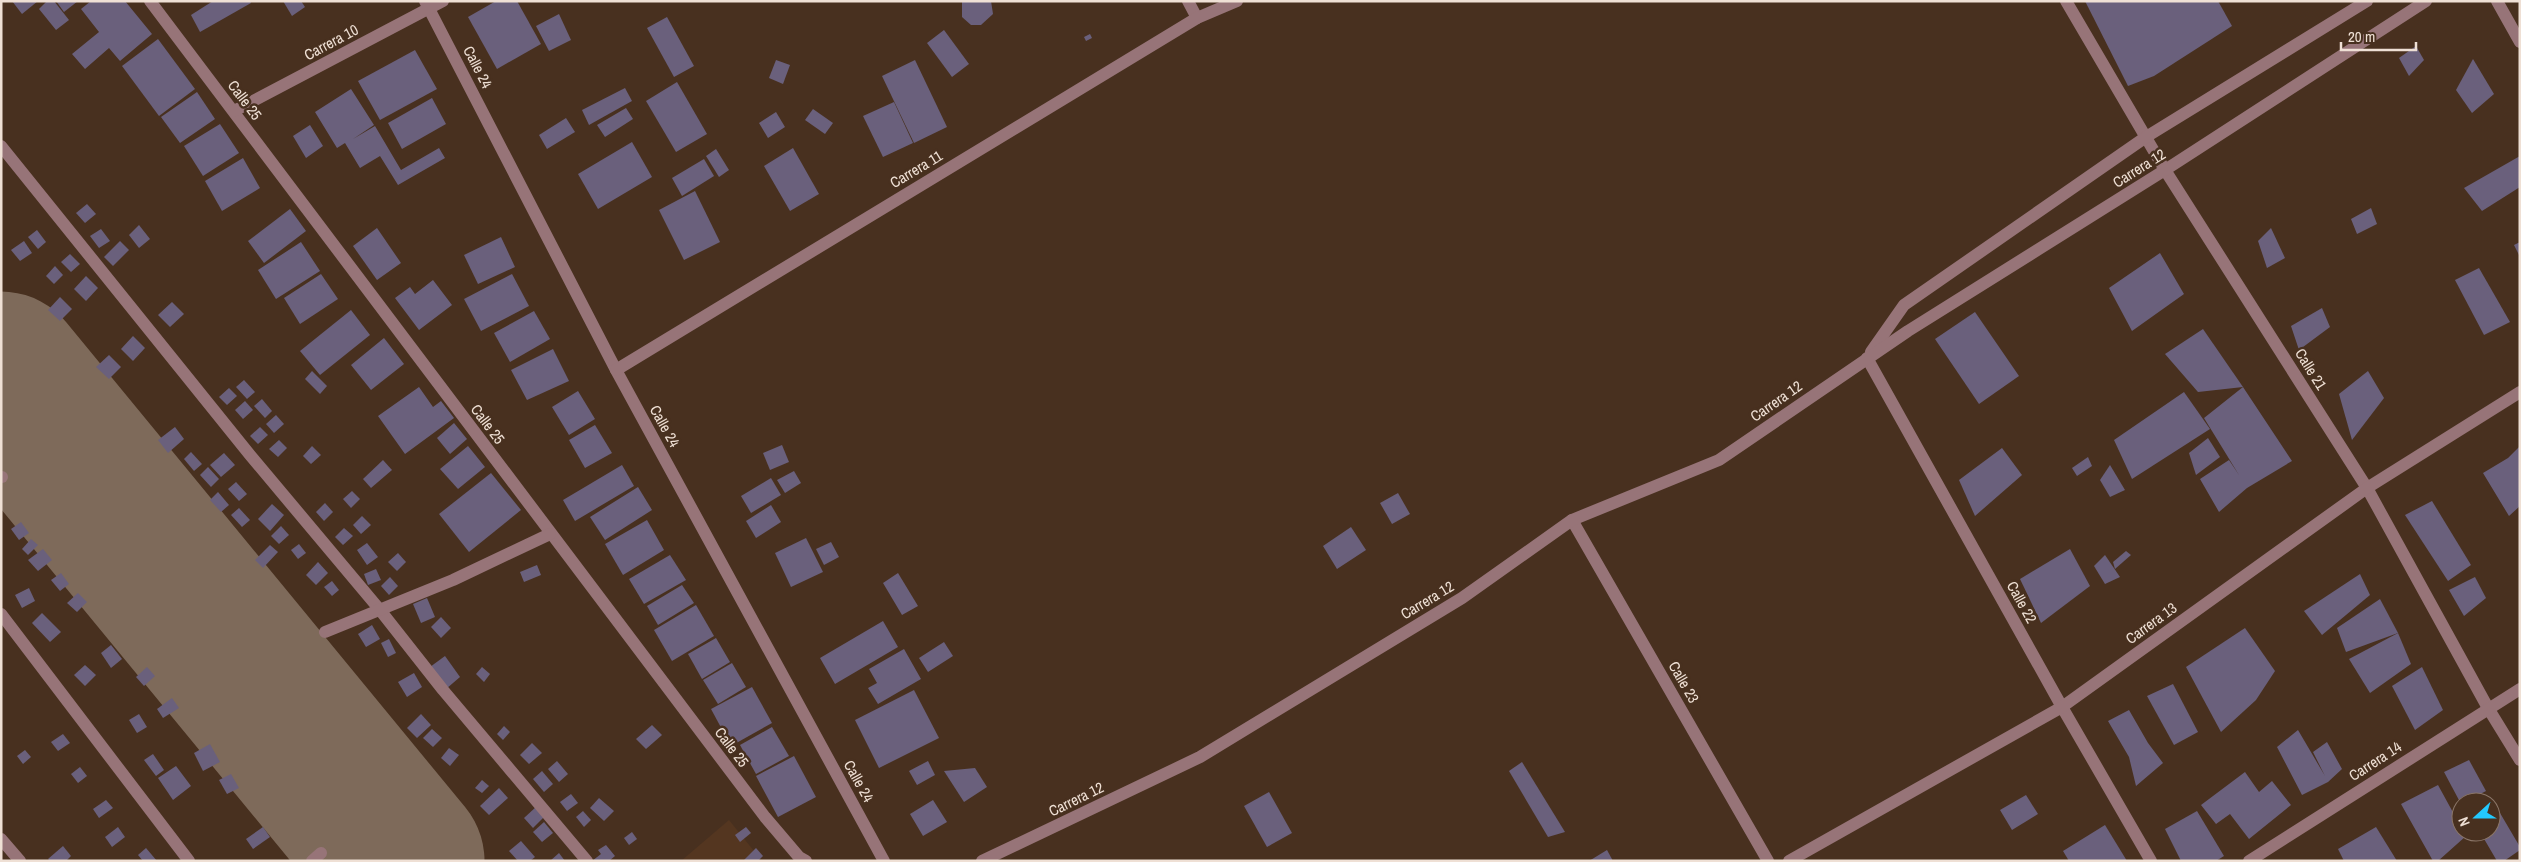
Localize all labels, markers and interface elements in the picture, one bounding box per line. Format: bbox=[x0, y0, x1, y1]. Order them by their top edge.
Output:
street label: Carrera 10 bbox=[300, 19, 362, 65]
scale bar bbox=[2341, 20, 2416, 52]
text: 20 m bbox=[2348, 26, 2375, 47]
street label: Calle 24 bbox=[458, 42, 498, 92]
street label: Calle 25 bbox=[223, 76, 267, 124]
street label: Carrera 12 bbox=[2109, 143, 2170, 192]
street label: Carrera 11 bbox=[886, 145, 946, 193]
street label: Calle 21 bbox=[2290, 344, 2332, 394]
street label: Carrera 12 bbox=[1746, 375, 1806, 426]
street label: Calle 25 bbox=[466, 400, 510, 448]
street label: Calle 24 bbox=[645, 401, 685, 451]
street label: Carrera 12 bbox=[1396, 576, 1458, 624]
street label: Calle 22 bbox=[2002, 577, 2042, 627]
street label: Carrera 13 bbox=[2121, 597, 2181, 649]
street label: Calle 23 bbox=[1664, 657, 1704, 707]
street label: Calle 25 bbox=[710, 723, 754, 771]
street label: Carrera 14 bbox=[2345, 736, 2405, 786]
street label: Calle 24 bbox=[839, 756, 879, 806]
street label: Carrera 12 bbox=[1045, 777, 1107, 821]
north arrow bbox=[2451, 792, 2501, 842]
text: N bbox=[2454, 815, 2474, 829]

